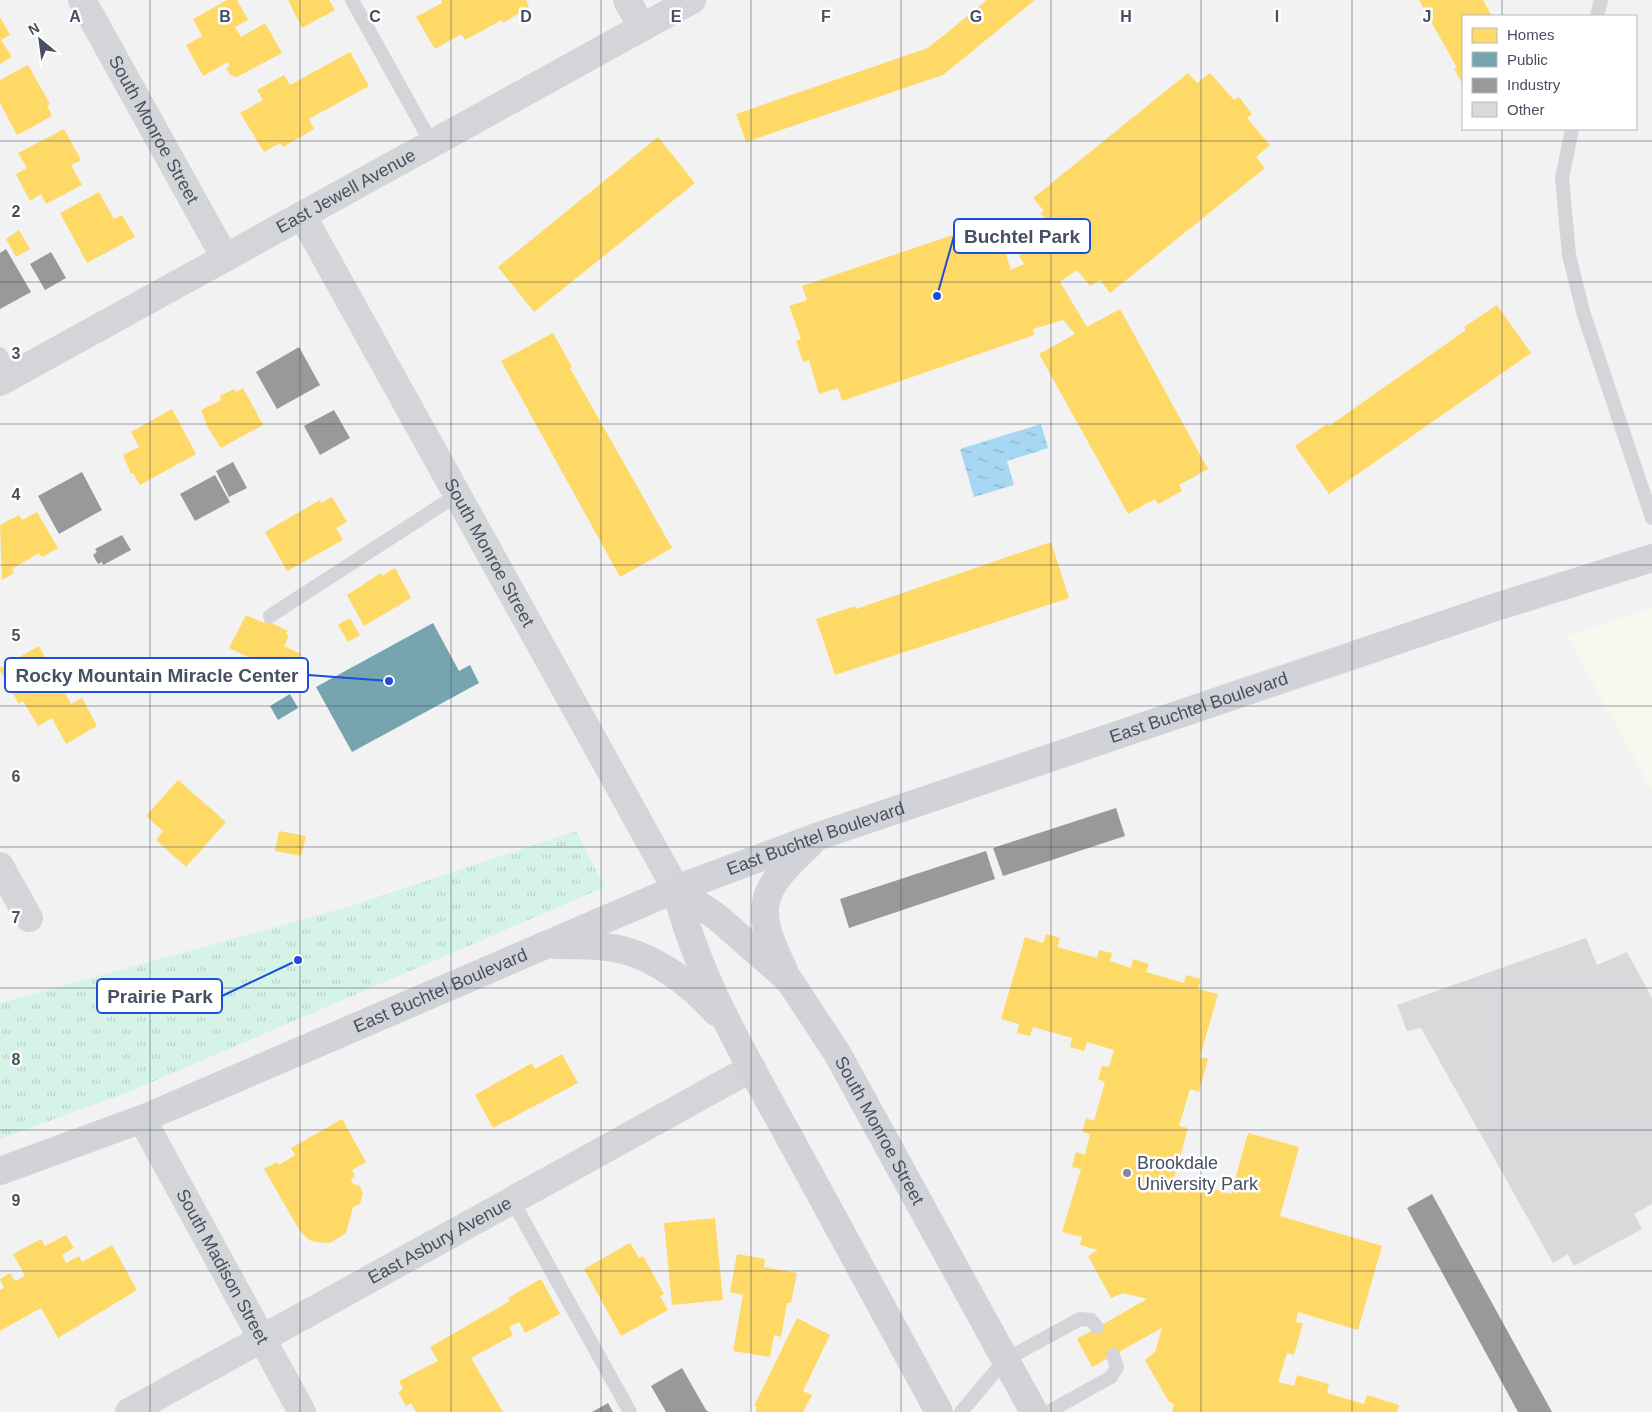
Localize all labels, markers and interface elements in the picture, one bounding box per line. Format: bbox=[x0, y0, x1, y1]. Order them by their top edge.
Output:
text: A bbox=[69, 8, 81, 25]
text: B bbox=[219, 8, 231, 25]
text: C bbox=[369, 8, 381, 25]
text: D bbox=[520, 8, 532, 25]
text: E bbox=[671, 8, 682, 25]
text: F bbox=[821, 8, 831, 25]
text: G bbox=[970, 8, 982, 25]
text: H bbox=[1120, 8, 1132, 25]
text: I bbox=[1275, 8, 1279, 25]
text: J bbox=[1423, 8, 1431, 25]
north arrow bbox=[15, 15, 65, 65]
legend bbox=[1462, 15, 1637, 130]
text: N bbox=[25, 19, 42, 38]
text: Homes bbox=[1507, 26, 1555, 43]
text: Public bbox=[1507, 51, 1548, 68]
street label: South Monroe Street bbox=[105, 52, 203, 207]
text: Industry bbox=[1507, 76, 1561, 93]
text: Other bbox=[1507, 101, 1545, 118]
street label: East Jewell Avenue bbox=[273, 145, 419, 238]
text: 2 bbox=[12, 203, 21, 220]
callout: Buchtel Park bbox=[954, 219, 1090, 253]
text: Buchtel Park bbox=[964, 226, 1081, 247]
text: 3 bbox=[12, 345, 21, 362]
street label: South Monroe Street bbox=[440, 475, 538, 630]
text: 4 bbox=[12, 486, 21, 503]
text: 5 bbox=[12, 627, 21, 644]
callout: Rocky Mountain Miracle Center bbox=[5, 658, 308, 692]
text: Rocky Mountain Miracle Center bbox=[16, 665, 299, 686]
street label: East Buchtel Boulevard bbox=[1107, 668, 1291, 747]
text: 6 bbox=[12, 768, 21, 785]
street label: East Buchtel Boulevard bbox=[724, 798, 907, 879]
text: 7 bbox=[12, 909, 21, 926]
street label: East Buchtel Boulevard bbox=[350, 944, 530, 1037]
callout: Prairie Park bbox=[97, 979, 222, 1013]
text: Prairie Park bbox=[107, 986, 213, 1007]
text: 8 bbox=[12, 1051, 21, 1068]
street label: South Monroe Street bbox=[831, 1053, 928, 1208]
place label: Brookdale University Park bbox=[1137, 1153, 1259, 1194]
marker: Brookdale University Park bbox=[1121, 1167, 1133, 1179]
street label: South Madison Street bbox=[172, 1186, 273, 1347]
text: 9 bbox=[12, 1192, 21, 1209]
street label: East Asbury Avenue bbox=[365, 1193, 515, 1288]

